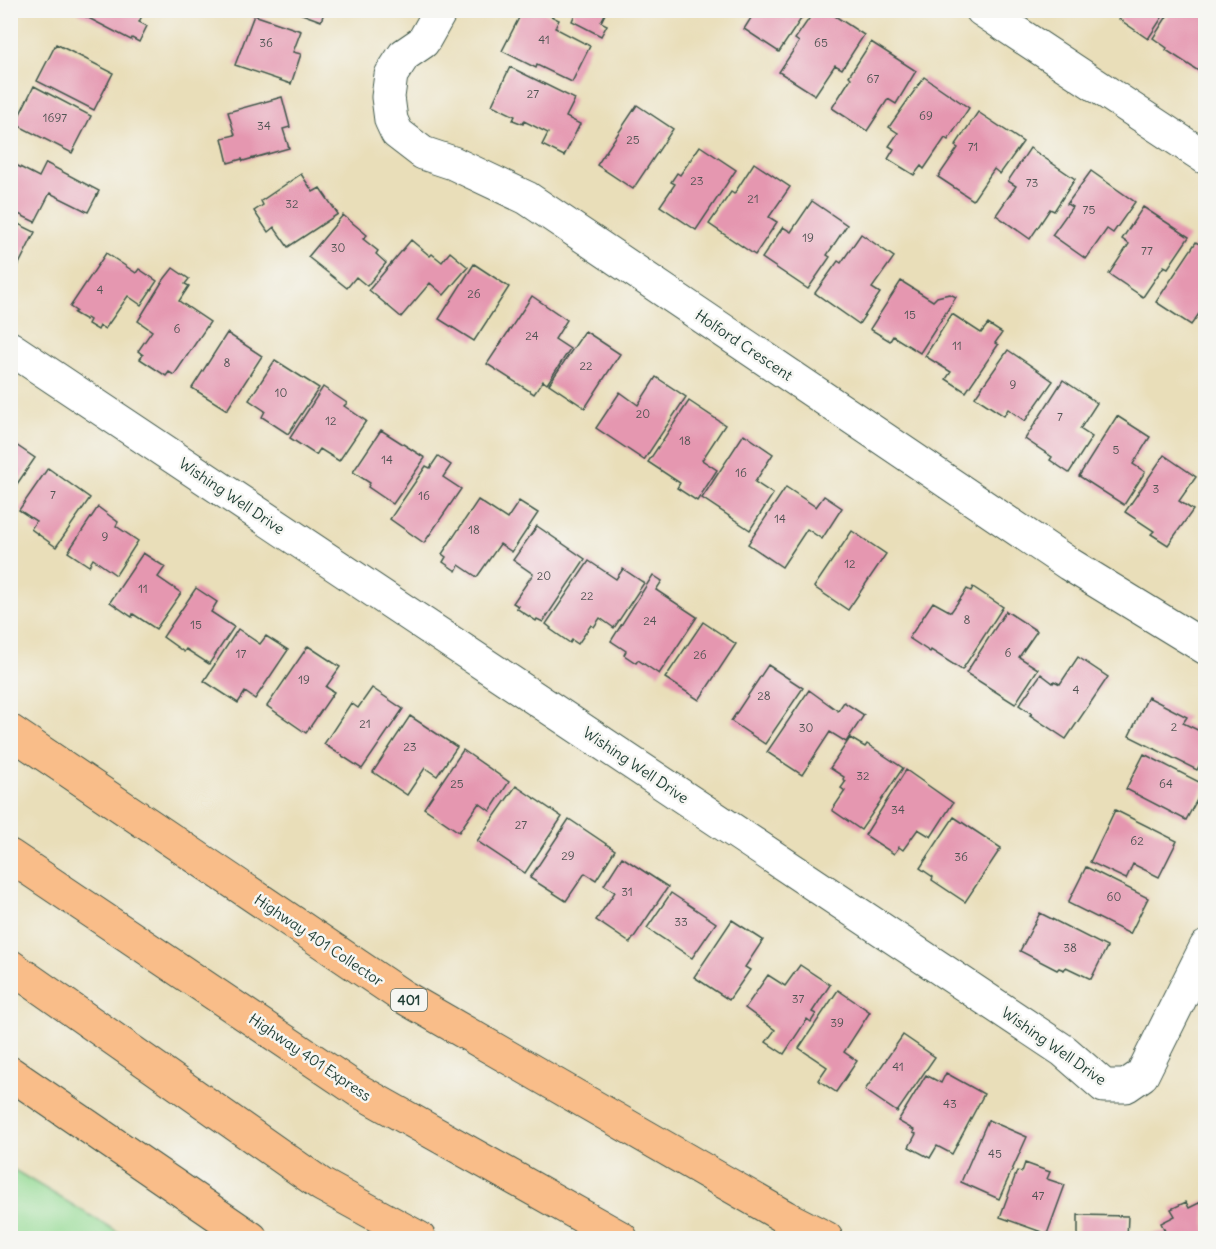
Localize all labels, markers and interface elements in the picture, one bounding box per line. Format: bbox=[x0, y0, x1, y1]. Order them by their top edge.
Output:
house number: 41 bbox=[538, 32, 550, 47]
house number: 36 bbox=[259, 35, 273, 50]
house number: 65 bbox=[814, 35, 828, 50]
house number: 67 bbox=[867, 71, 880, 86]
house number: 27 bbox=[527, 86, 539, 101]
house number: 69 bbox=[919, 108, 933, 123]
house number: 1697 bbox=[43, 110, 67, 125]
house number: 34 bbox=[257, 118, 271, 133]
house number: 25 bbox=[626, 132, 640, 147]
house number: 71 bbox=[968, 139, 978, 154]
house number: 23 bbox=[690, 173, 704, 188]
house number: 73 bbox=[1026, 175, 1039, 190]
house number: 21 bbox=[747, 191, 759, 206]
house number: 32 bbox=[285, 196, 299, 211]
house number: 75 bbox=[1083, 202, 1095, 217]
house number: 19 bbox=[802, 230, 814, 245]
house number: 30 bbox=[331, 240, 345, 255]
house number: 77 bbox=[1141, 243, 1153, 258]
house number: 4 bbox=[97, 282, 104, 297]
house number: 26 bbox=[467, 286, 481, 301]
street label: Holford Crescent bbox=[692, 305, 796, 385]
house number: 15 bbox=[904, 307, 916, 322]
house number: 6 bbox=[174, 321, 181, 336]
house number: 24 bbox=[525, 328, 539, 343]
house number: 11 bbox=[952, 338, 962, 353]
house number: 8 bbox=[224, 355, 231, 370]
house number: 22 bbox=[579, 358, 593, 373]
house number: 9 bbox=[1010, 377, 1017, 392]
house number: 10 bbox=[275, 385, 287, 400]
house number: 20 bbox=[636, 406, 650, 421]
house number: 7 bbox=[1057, 409, 1063, 424]
house number: 12 bbox=[325, 413, 337, 428]
house number: 18 bbox=[679, 433, 691, 448]
house number: 5 bbox=[1113, 442, 1120, 457]
house number: 14 bbox=[381, 452, 393, 467]
street label: Wishing Well Drive bbox=[176, 454, 288, 538]
house number: 16 bbox=[735, 465, 747, 480]
house number: 3 bbox=[1153, 481, 1160, 496]
house number: 7 bbox=[50, 487, 56, 502]
house number: 16 bbox=[418, 488, 430, 503]
house number: 14 bbox=[774, 511, 786, 526]
house number: 18 bbox=[468, 522, 480, 537]
house number: 9 bbox=[102, 529, 109, 544]
house number: 12 bbox=[844, 556, 856, 571]
house number: 20 bbox=[537, 568, 551, 583]
house number: 11 bbox=[138, 581, 148, 596]
house number: 22 bbox=[580, 588, 594, 603]
house number: 8 bbox=[964, 612, 971, 627]
house number: 24 bbox=[643, 613, 657, 628]
house number: 15 bbox=[190, 617, 202, 632]
house number: 6 bbox=[1005, 645, 1012, 660]
house number: 17 bbox=[236, 646, 246, 661]
house number: 26 bbox=[693, 647, 707, 662]
house number: 19 bbox=[298, 672, 310, 687]
house number: 4 bbox=[1073, 682, 1080, 697]
house number: 28 bbox=[757, 688, 771, 703]
house number: 21 bbox=[359, 716, 371, 731]
house number: 2 bbox=[1171, 719, 1178, 734]
house number: 30 bbox=[799, 720, 813, 735]
street label: Wishing Well Drive bbox=[580, 723, 692, 807]
house number: 23 bbox=[403, 739, 417, 754]
house number: 32 bbox=[856, 768, 870, 783]
house number: 25 bbox=[450, 776, 464, 791]
house number: 64 bbox=[1159, 776, 1173, 791]
house number: 34 bbox=[891, 802, 905, 817]
house number: 27 bbox=[515, 817, 527, 832]
house number: 62 bbox=[1130, 833, 1144, 848]
house number: 29 bbox=[561, 848, 575, 863]
house number: 36 bbox=[954, 849, 968, 864]
house number: 31 bbox=[621, 884, 633, 899]
house number: 60 bbox=[1107, 889, 1122, 904]
street label: Highway 401 Collector bbox=[251, 890, 387, 990]
house number: 33 bbox=[674, 914, 688, 929]
house number: 38 bbox=[1063, 940, 1077, 955]
road number: 401 bbox=[391, 989, 427, 1011]
house number: 37 bbox=[792, 991, 804, 1006]
street label: Wishing Well Drive bbox=[998, 1003, 1110, 1089]
street label: Highway 401 Express bbox=[245, 1009, 375, 1105]
house number: 39 bbox=[830, 1015, 844, 1030]
house number: 41 bbox=[892, 1059, 904, 1074]
house number: 43 bbox=[943, 1096, 957, 1111]
house number: 45 bbox=[988, 1146, 1002, 1161]
house number: 47 bbox=[1032, 1188, 1044, 1203]

